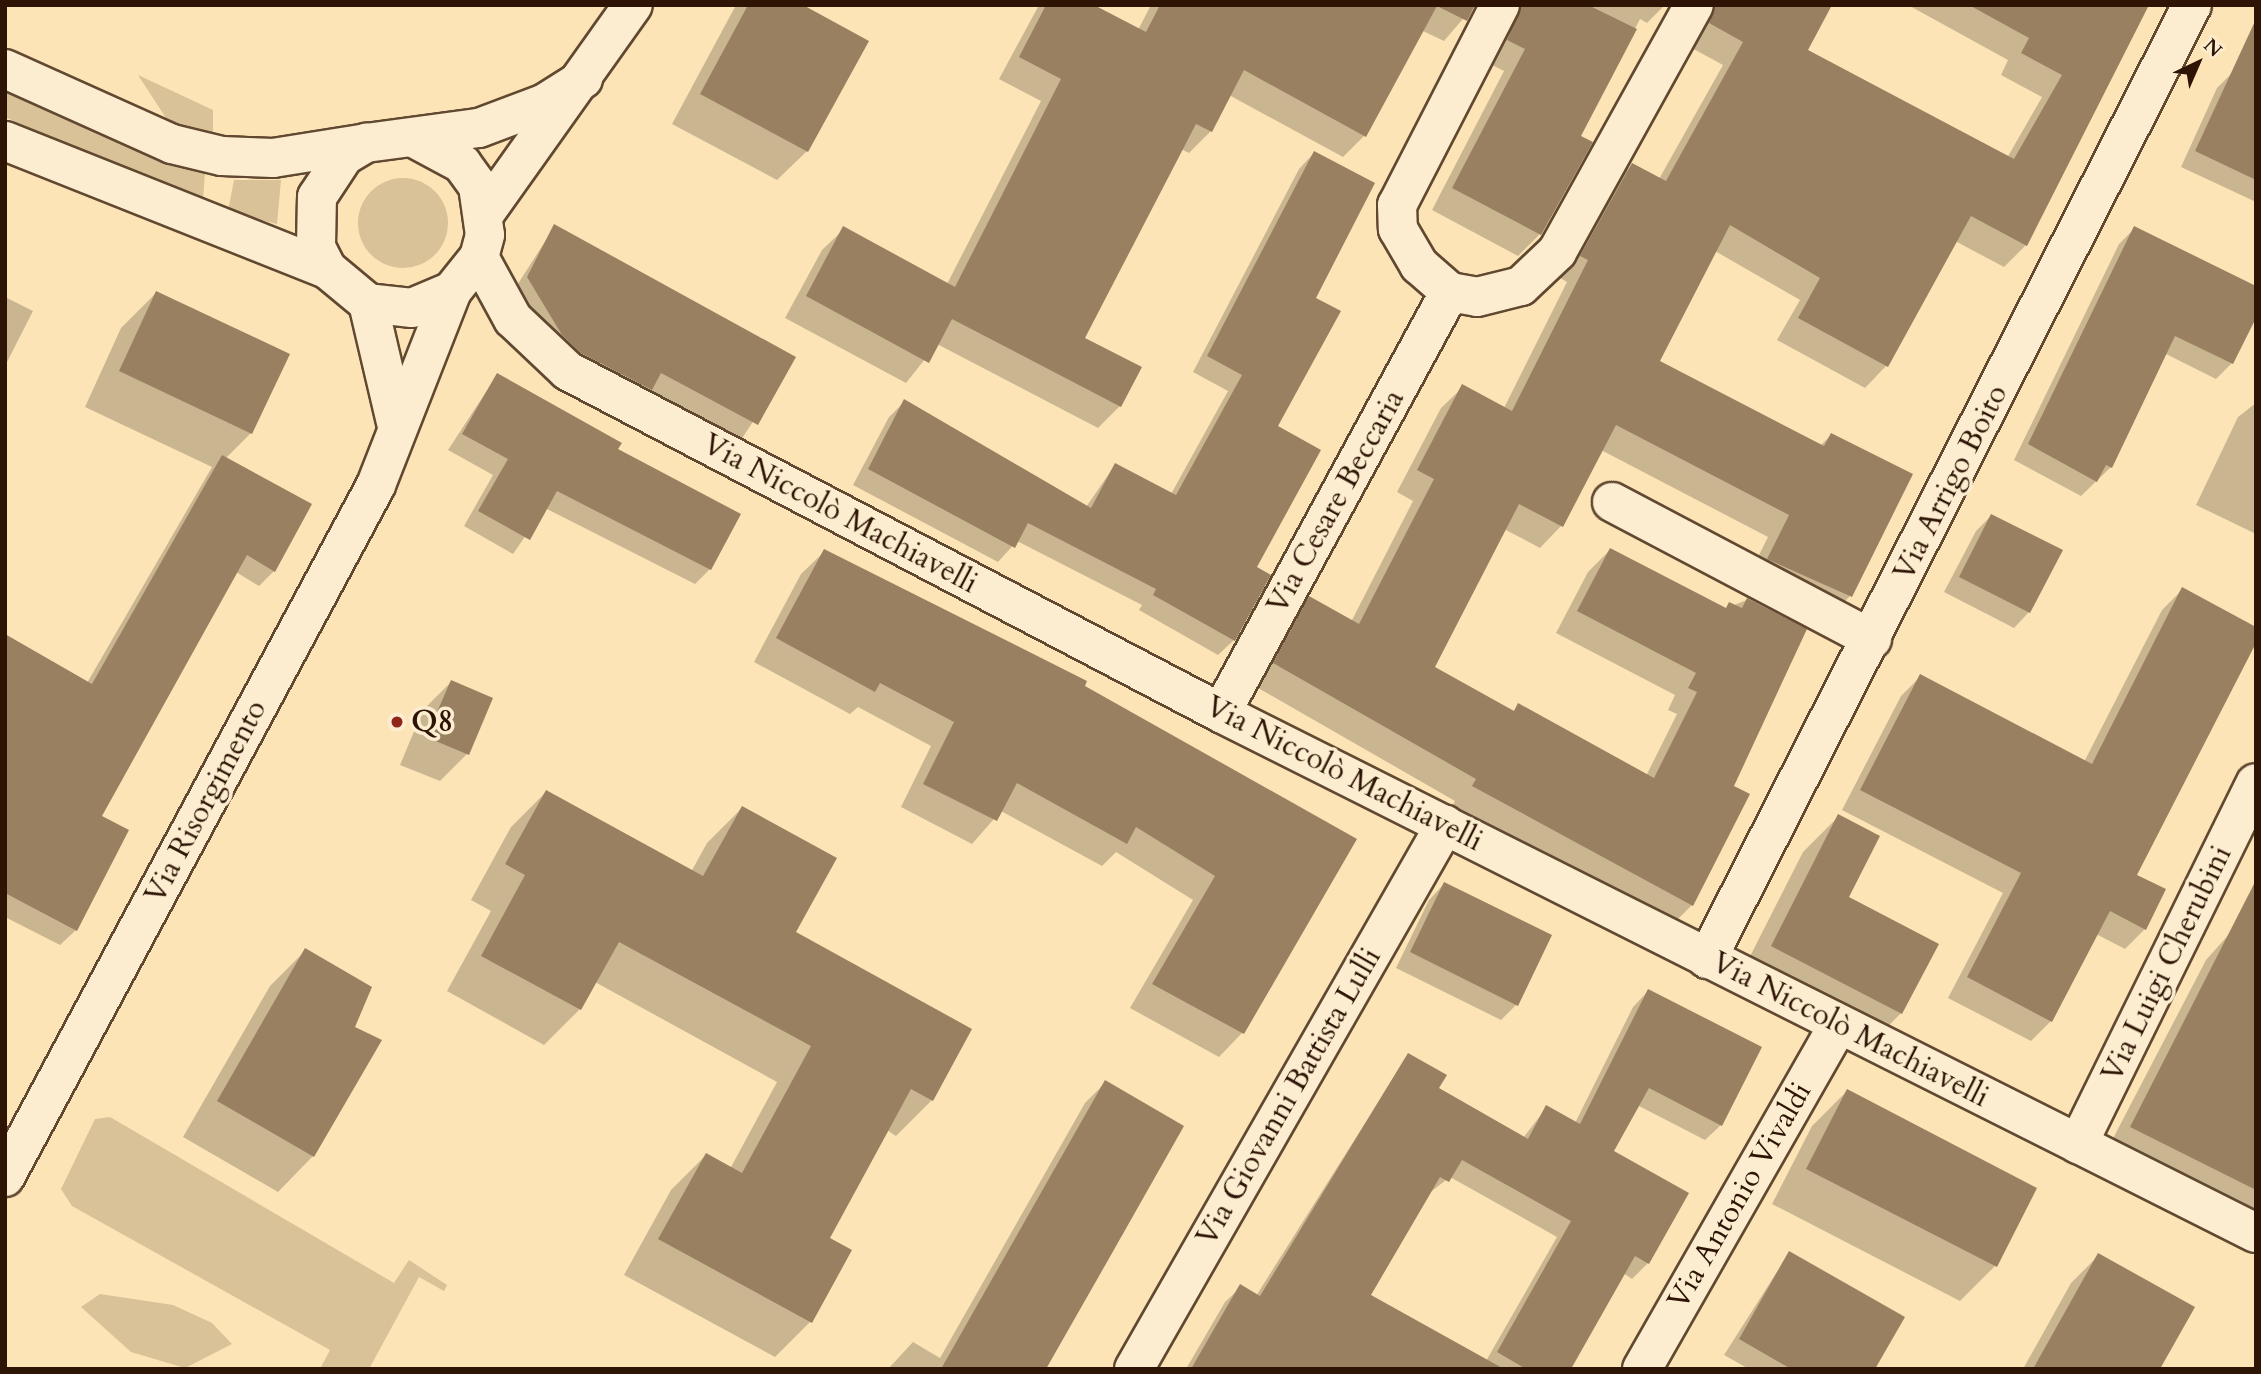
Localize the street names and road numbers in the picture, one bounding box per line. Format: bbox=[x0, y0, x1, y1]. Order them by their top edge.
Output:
street label: Via Arrigo Boito bbox=[1886, 379, 2016, 587]
street label: Via Cesare Beccaria bbox=[1260, 384, 1412, 620]
street label: Via Niccolò Machiavelli bbox=[696, 426, 984, 602]
street label: Via Niccolò Machiavelli bbox=[1199, 688, 1489, 860]
street label: Via Risorgimento bbox=[137, 694, 275, 910]
street label: Via Luigi Cherubini bbox=[2094, 840, 2240, 1088]
street label: Via Giovanni Battista Lulli bbox=[1189, 942, 1389, 1252]
street label: Via Niccolò Machiavelli bbox=[1705, 944, 1995, 1116]
street label: Via Antonio Vivaldi bbox=[1660, 1076, 1820, 1316]

